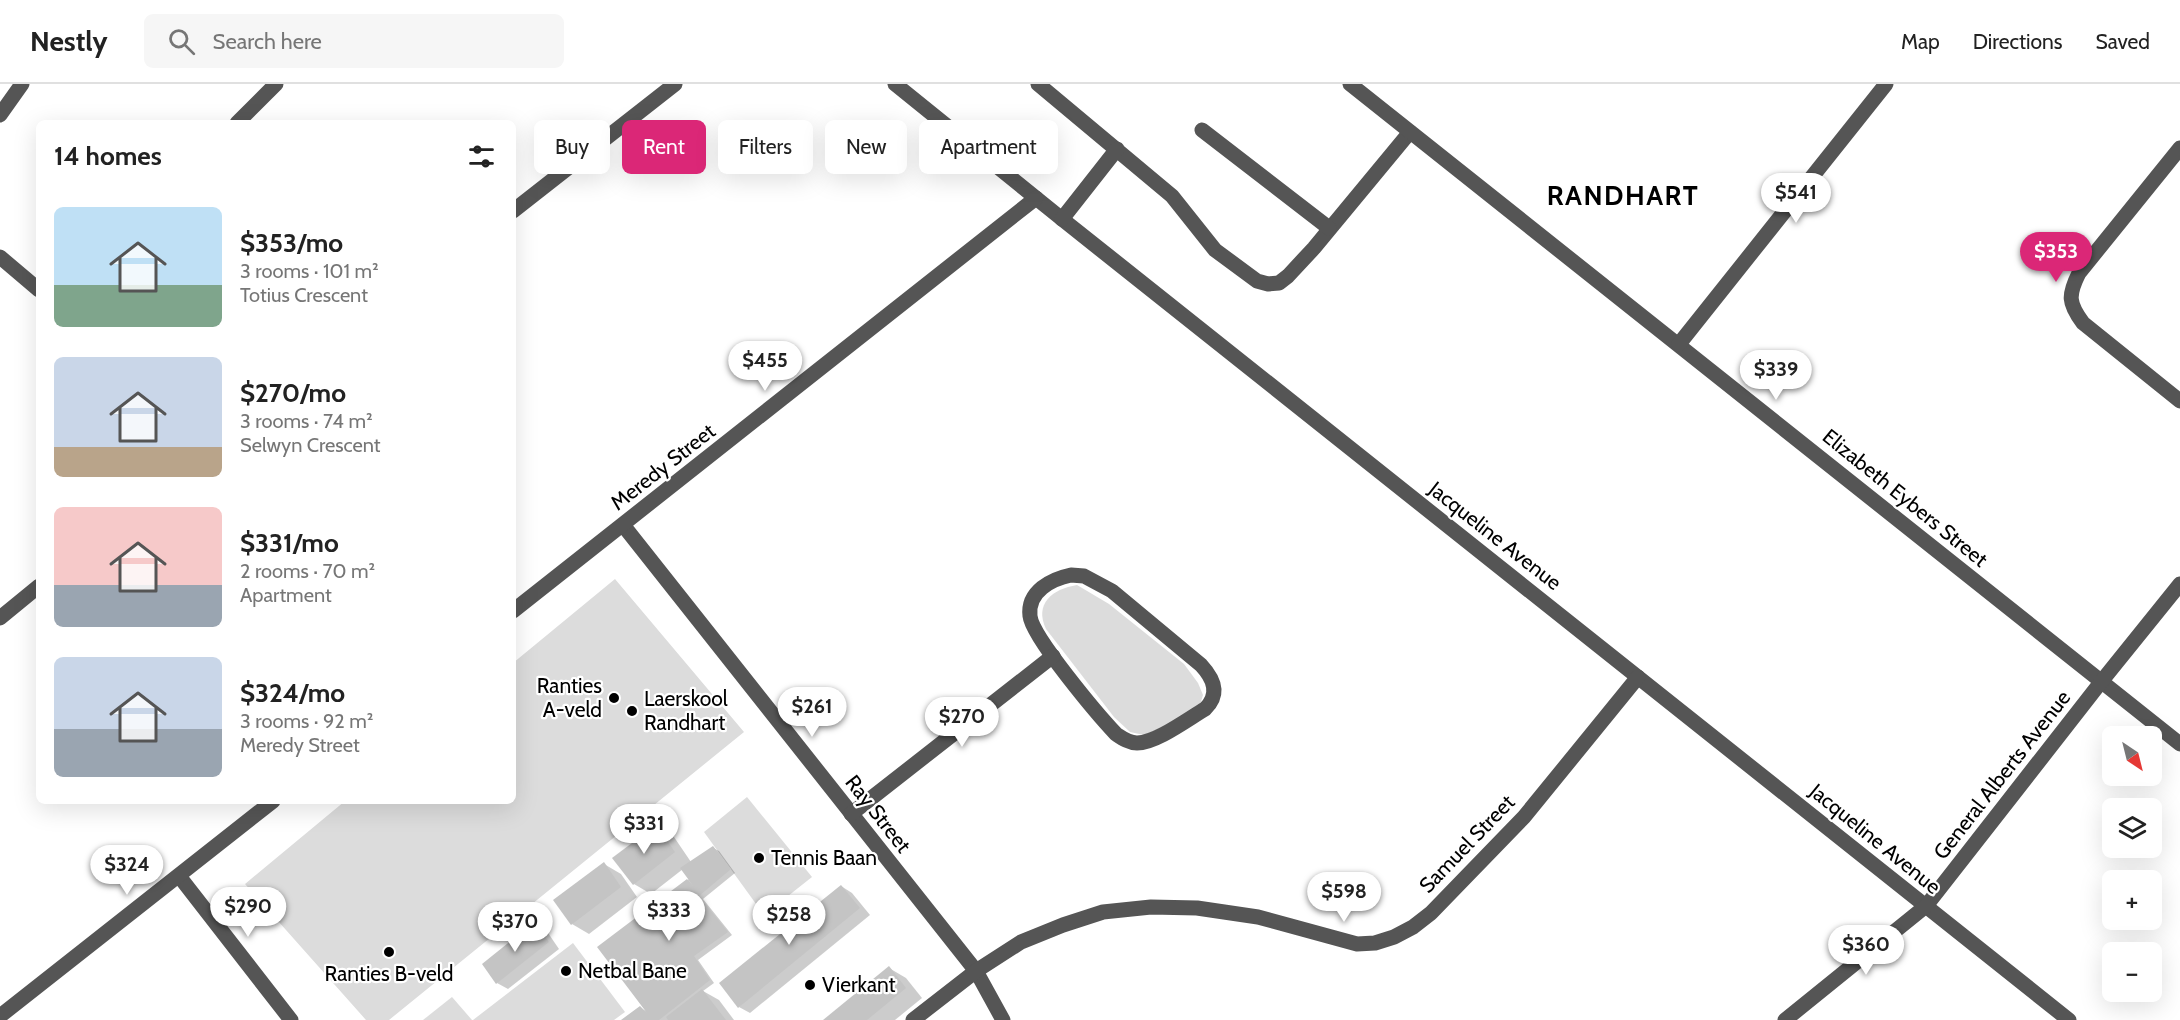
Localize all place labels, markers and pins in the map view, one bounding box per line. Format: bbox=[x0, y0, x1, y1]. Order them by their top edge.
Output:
pin: $541 bbox=[1760, 173, 1832, 224]
pin: $353 bbox=[2020, 232, 2092, 283]
pin: $455 bbox=[729, 341, 801, 392]
pin: $339 bbox=[1740, 350, 1812, 401]
place label: Ranties A-veld bbox=[537, 673, 602, 722]
place label: Laerskool Randhart bbox=[644, 686, 728, 735]
pin: $261 bbox=[776, 687, 848, 738]
marker: Ranties A-veld bbox=[607, 691, 621, 705]
pin: $270 bbox=[926, 697, 998, 748]
marker: Laerskool Randhart bbox=[625, 704, 639, 718]
pin: $331 bbox=[608, 804, 680, 855]
pin: $324 bbox=[91, 845, 163, 896]
place label: Tennis Baan bbox=[771, 845, 877, 870]
marker: Tennis Baan bbox=[752, 851, 766, 865]
pin: $598 bbox=[1308, 872, 1380, 923]
pin: $290 bbox=[212, 887, 284, 938]
pin: $333 bbox=[633, 891, 705, 942]
pin: $258 bbox=[753, 895, 825, 946]
pin: $370 bbox=[479, 902, 551, 953]
pin: $360 bbox=[1830, 925, 1902, 976]
marker: Ranties B-veld bbox=[382, 945, 396, 959]
place label: Netbal Bane bbox=[578, 958, 687, 983]
place label: Ranties B-veld bbox=[325, 961, 453, 986]
marker: Netbal Bane bbox=[559, 964, 573, 978]
place label: Vierkant bbox=[822, 972, 896, 997]
marker: Vierkant bbox=[803, 978, 817, 992]

